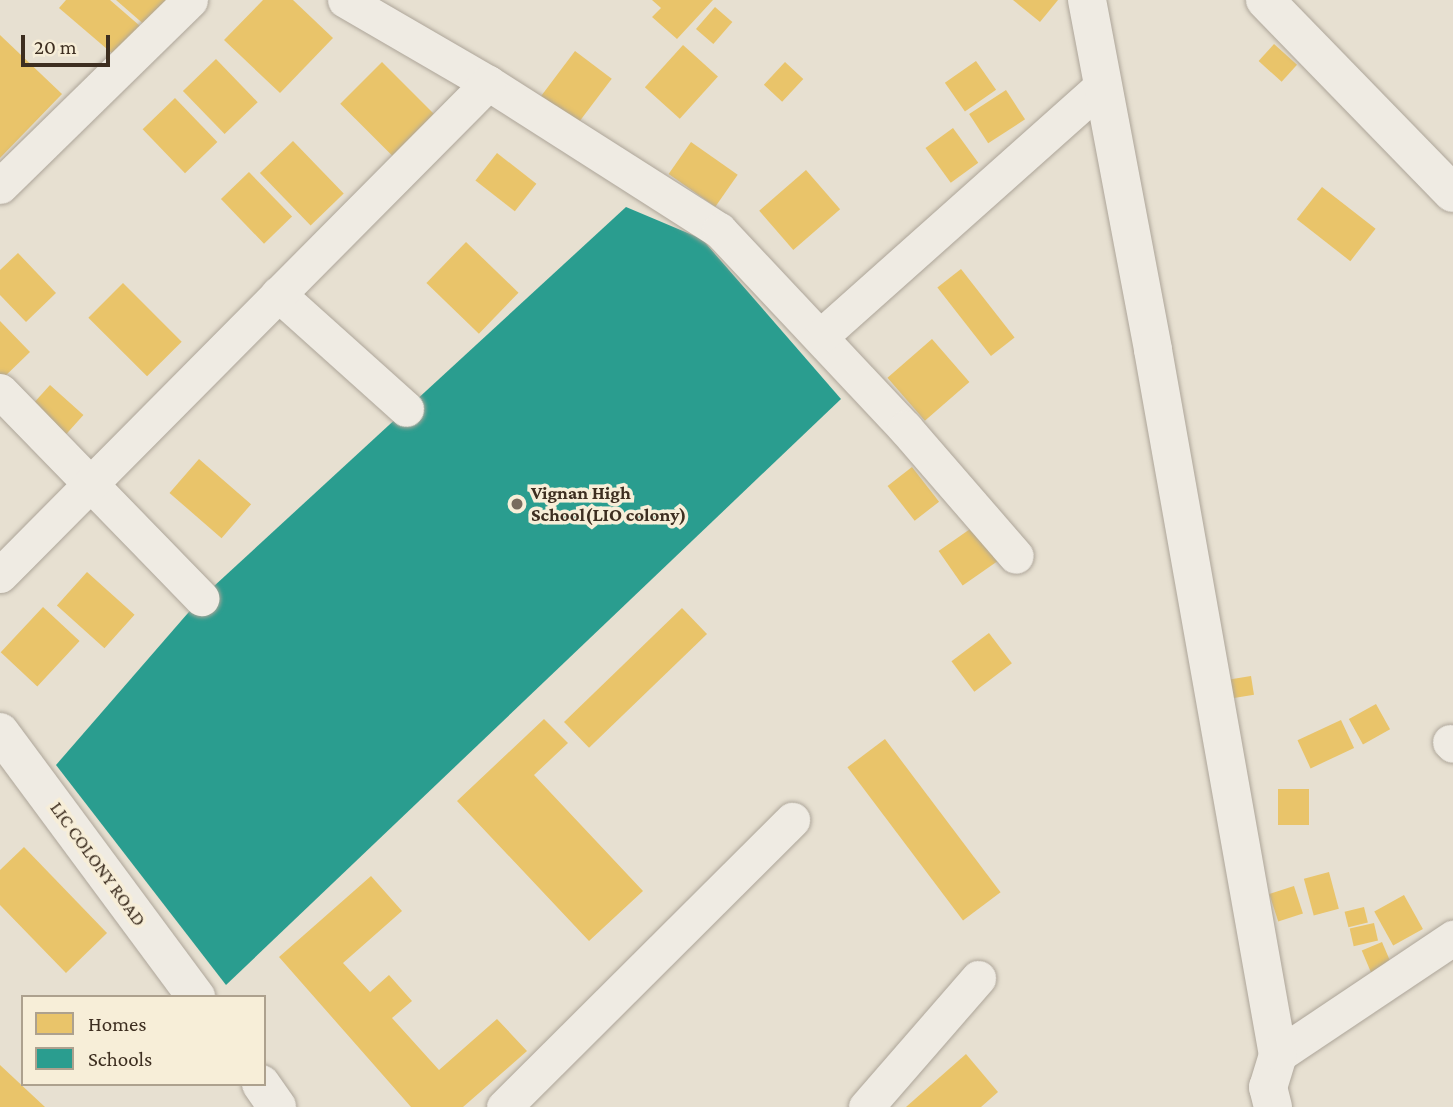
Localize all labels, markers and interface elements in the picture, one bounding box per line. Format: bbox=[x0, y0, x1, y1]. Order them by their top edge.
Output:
scale bar bbox=[24, 21, 114, 65]
text: 20 m bbox=[34, 35, 77, 59]
place label: Vignan High School(LIO colony) bbox=[531, 482, 687, 526]
marker: Vignan High School(LIO colony) bbox=[509, 496, 525, 512]
street label: LIC COLONY ROAD bbox=[45, 797, 151, 931]
legend bbox=[21, 995, 266, 1086]
text: Homes bbox=[88, 1012, 147, 1036]
text: Schools bbox=[88, 1047, 152, 1071]

